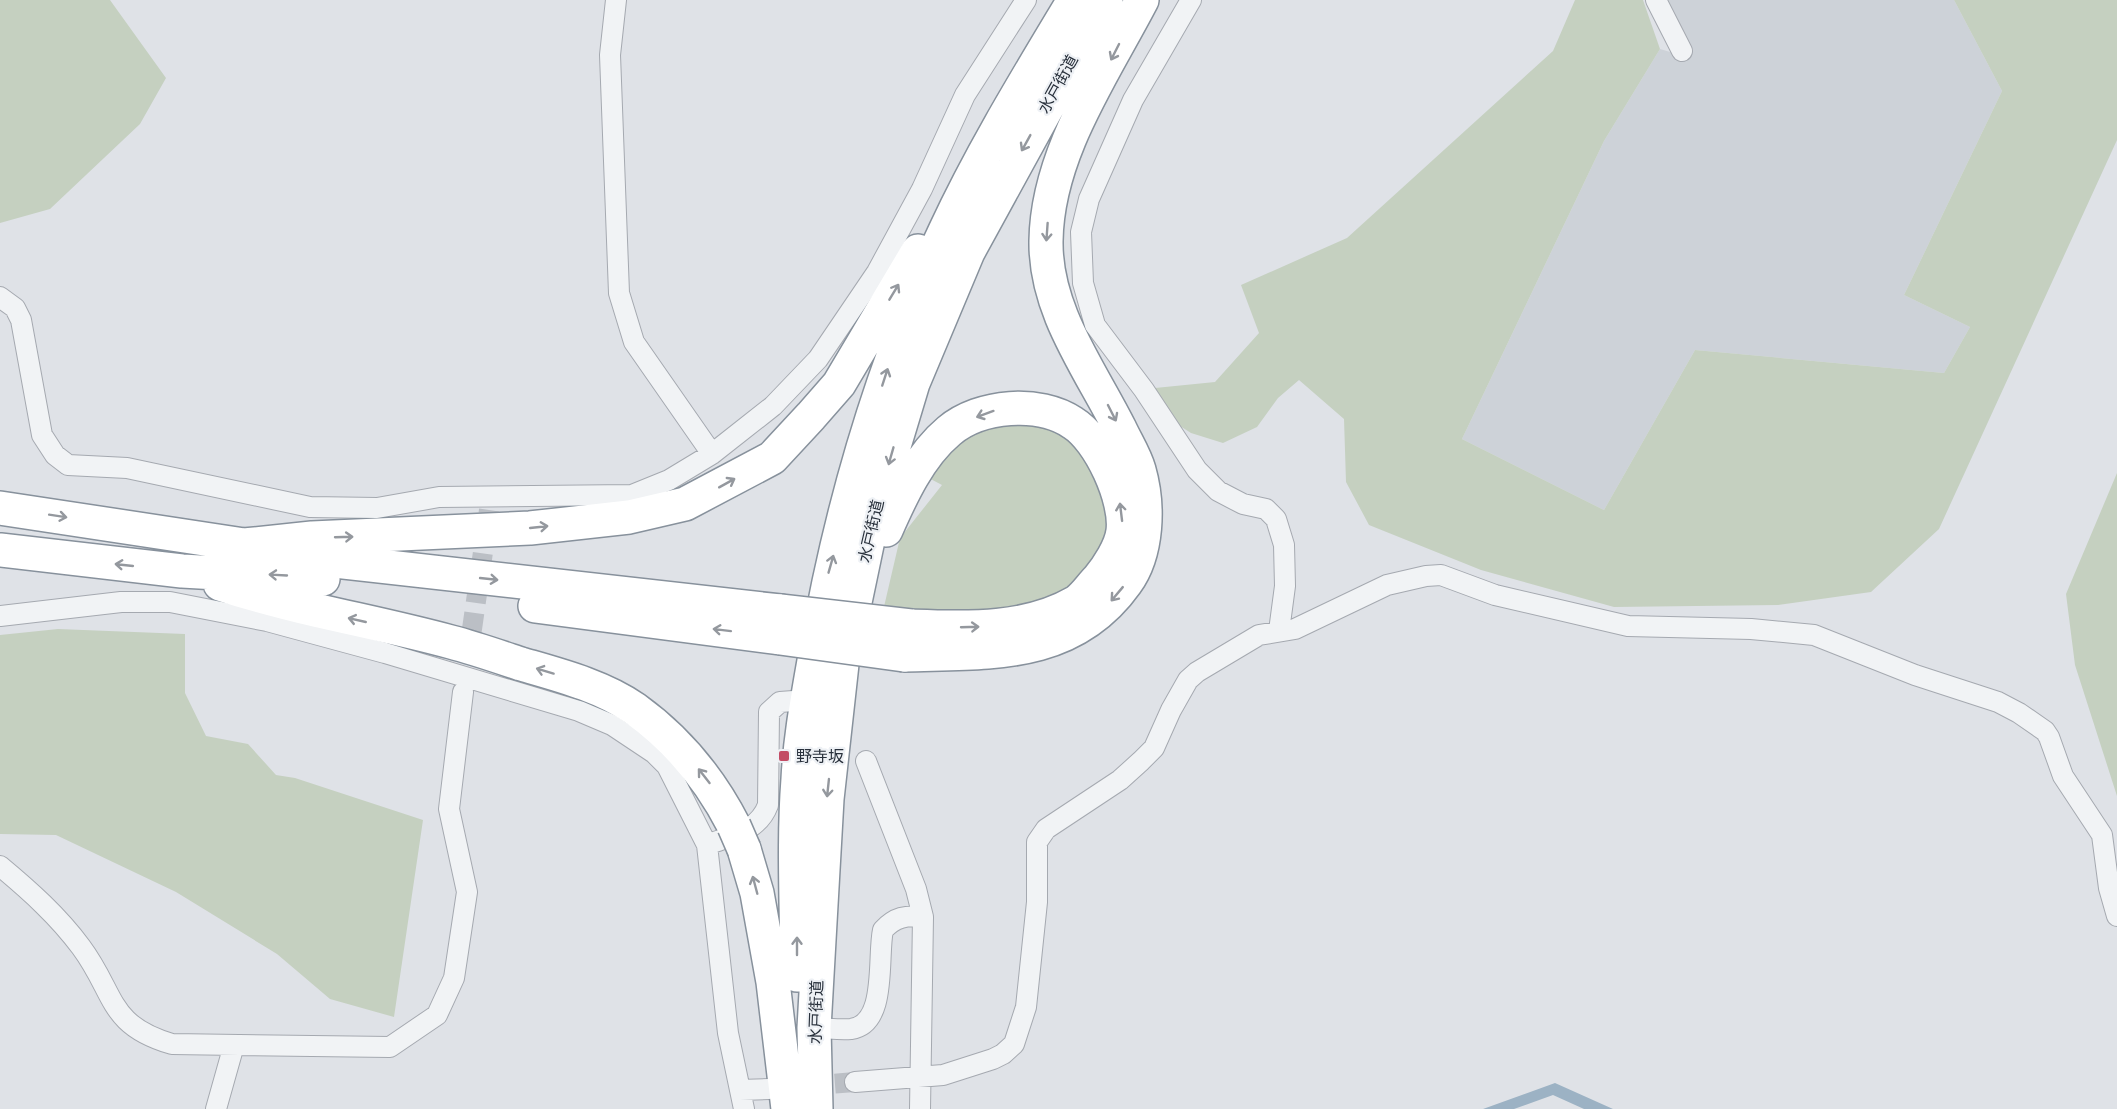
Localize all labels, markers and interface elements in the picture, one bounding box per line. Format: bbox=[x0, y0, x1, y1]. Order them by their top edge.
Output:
one-way arrow bbox=[1109, 43, 1121, 60]
street label: 水戸街道 bbox=[1034, 51, 1082, 117]
one-way arrow bbox=[1020, 133, 1031, 151]
one-way arrow bbox=[1041, 222, 1052, 242]
one-way arrow bbox=[889, 284, 901, 301]
one-way arrow bbox=[881, 368, 892, 387]
one-way arrow bbox=[1106, 404, 1118, 421]
one-way arrow bbox=[976, 410, 995, 421]
one-way arrow bbox=[885, 446, 896, 465]
one-way arrow bbox=[718, 477, 735, 489]
street label: 水戸街道 bbox=[855, 498, 887, 564]
one-way arrow bbox=[1116, 502, 1127, 522]
one-way arrow bbox=[48, 511, 67, 522]
one-way arrow bbox=[529, 521, 549, 532]
one-way arrow bbox=[334, 531, 354, 542]
one-way arrow bbox=[826, 555, 838, 574]
one-way arrow bbox=[114, 559, 134, 570]
one-way arrow bbox=[269, 570, 289, 581]
one-way arrow bbox=[479, 573, 499, 584]
one-way arrow bbox=[1111, 586, 1124, 602]
one-way arrow bbox=[347, 613, 366, 625]
one-way arrow bbox=[959, 621, 979, 633]
one-way arrow bbox=[712, 625, 732, 636]
one-way arrow bbox=[536, 665, 555, 676]
place label: 野寺坂 bbox=[796, 747, 844, 766]
marker: 野寺坂 bbox=[777, 749, 791, 763]
one-way arrow bbox=[698, 769, 710, 785]
one-way arrow bbox=[822, 777, 833, 797]
one-way arrow bbox=[748, 876, 760, 895]
one-way arrow bbox=[791, 936, 803, 956]
street label: 水戸街道 bbox=[805, 980, 827, 1044]

